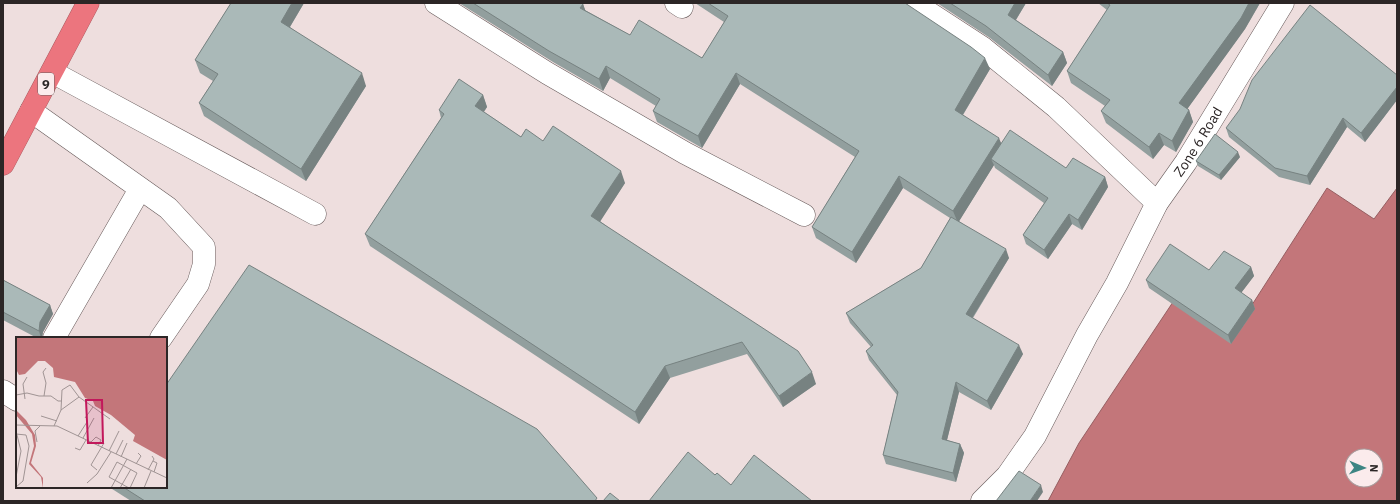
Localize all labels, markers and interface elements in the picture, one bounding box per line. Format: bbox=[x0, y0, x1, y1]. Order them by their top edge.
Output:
road number: 9 bbox=[38, 73, 54, 95]
street label: Zone 6 Road bbox=[1169, 104, 1226, 180]
inset map bbox=[16, 337, 167, 488]
north arrow bbox=[1344, 448, 1384, 488]
text: N bbox=[1367, 464, 1381, 473]

